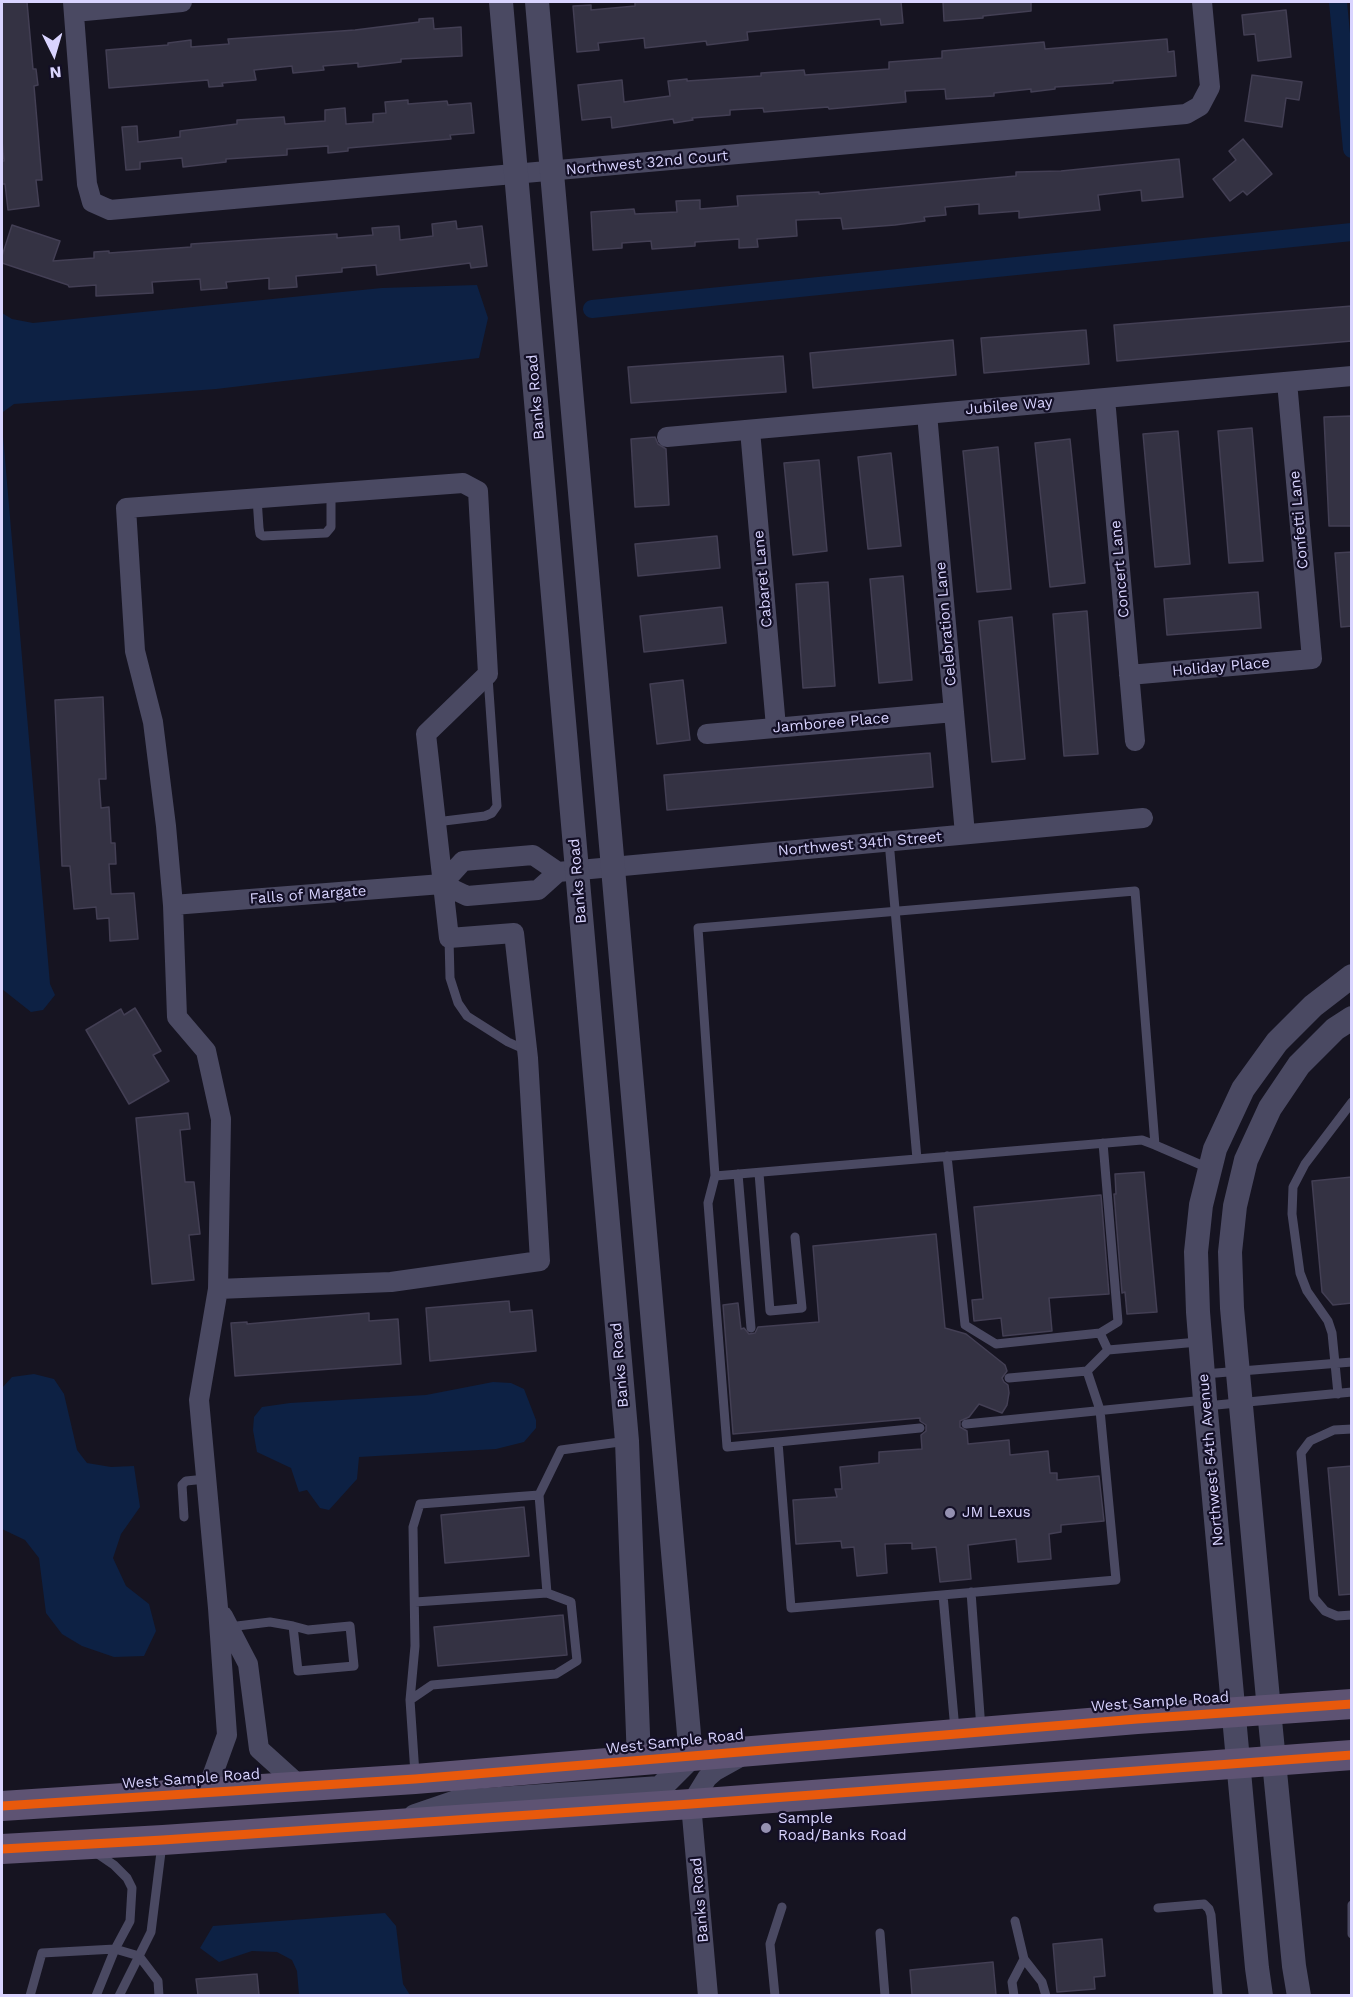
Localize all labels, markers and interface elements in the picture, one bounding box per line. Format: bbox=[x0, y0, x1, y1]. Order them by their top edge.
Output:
north arrow bbox=[24, 24, 84, 84]
text: N bbox=[49, 62, 62, 82]
street label: Northwest 32nd Court bbox=[565, 147, 729, 179]
street label: Banks Road bbox=[523, 354, 549, 440]
street label: Jubilee Way bbox=[965, 393, 1053, 419]
street label: Confetti Lane bbox=[1286, 470, 1312, 570]
street label: Concert Lane bbox=[1107, 519, 1133, 619]
street label: Cabaret Lane bbox=[750, 530, 776, 628]
street label: Celebration Lane bbox=[932, 561, 960, 687]
street label: Holiday Place bbox=[1171, 654, 1271, 680]
street label: Jamboree Place bbox=[772, 709, 890, 737]
street label: Northwest 34th Street bbox=[777, 828, 943, 860]
street label: Banks Road bbox=[565, 838, 591, 924]
street label: Falls of Margate bbox=[249, 882, 367, 908]
street label: Banks Road bbox=[607, 1322, 633, 1408]
street label: Northwest 54th Avenue bbox=[1194, 1373, 1228, 1547]
place label: JM Lexus bbox=[962, 1504, 1031, 1522]
marker: JM Lexus bbox=[943, 1506, 957, 1520]
street label: West Sample Road bbox=[1090, 1688, 1230, 1716]
street label: West Sample Road bbox=[605, 1726, 745, 1758]
street label: West Sample Road bbox=[121, 1765, 261, 1793]
place label: Sample Road/Banks Road bbox=[778, 1810, 907, 1845]
marker: Sample Road/Banks Road bbox=[759, 1821, 773, 1835]
street label: Banks Road bbox=[687, 1857, 713, 1943]

